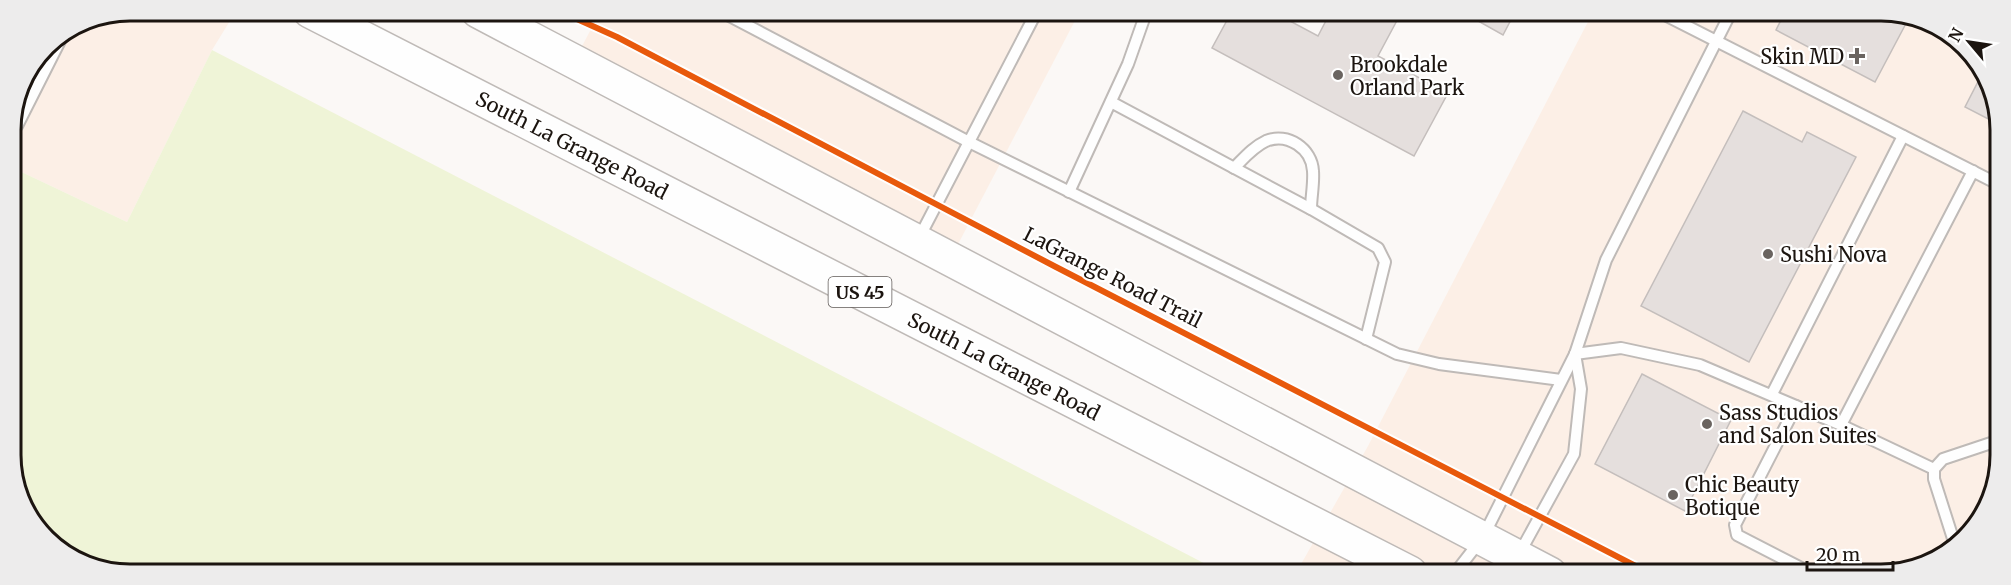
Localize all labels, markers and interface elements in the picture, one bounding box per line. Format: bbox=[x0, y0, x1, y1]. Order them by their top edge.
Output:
north arrow bbox=[1939, 12, 1999, 72]
text: N bbox=[1944, 24, 1968, 45]
place label: Skin MD bbox=[1760, 44, 1844, 69]
marker: Skin MD bbox=[1848, 47, 1866, 65]
place label: Brookdale Orland Park bbox=[1350, 52, 1465, 100]
marker: Brookdale Orland Park bbox=[1331, 68, 1345, 82]
street label: South La Grange Road bbox=[472, 86, 672, 204]
street label: LaGrange Road Trail bbox=[1020, 221, 1206, 333]
place label: Sushi Nova bbox=[1780, 242, 1887, 267]
marker: Sushi Nova bbox=[1761, 247, 1775, 261]
road number: US 45 bbox=[828, 277, 892, 307]
street label: South La Grange Road bbox=[904, 307, 1104, 425]
place label: Sass Studios and Salon Suites bbox=[1719, 400, 1877, 448]
marker: Sass Studios and Salon Suites bbox=[1700, 417, 1714, 431]
place label: Chic Beauty Botique bbox=[1685, 472, 1799, 520]
marker: Chic Beauty Botique bbox=[1666, 488, 1680, 502]
scale bar bbox=[1807, 534, 1892, 572]
text: 20 m bbox=[1816, 543, 1860, 566]

